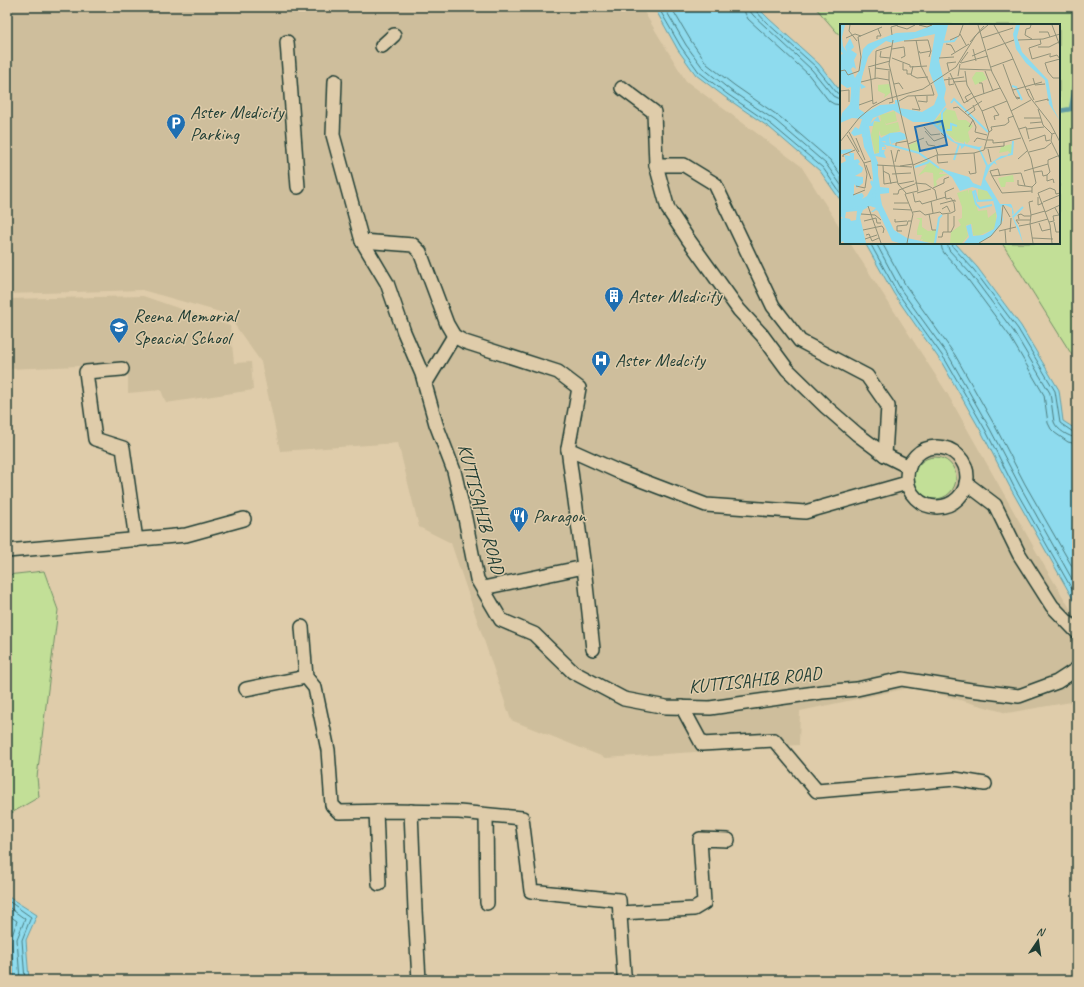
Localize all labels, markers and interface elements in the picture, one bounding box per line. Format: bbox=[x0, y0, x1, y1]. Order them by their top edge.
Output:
inset map bbox=[840, 24, 1060, 244]
place label: Aster Medicity Parking bbox=[190, 100, 285, 146]
parking icon: Aster Medicity Parking bbox=[165, 112, 187, 140]
place label: Aster Medicity bbox=[628, 284, 723, 308]
building icon: Aster Medicity bbox=[603, 285, 625, 313]
place label: Reena Memorial Speacial School bbox=[133, 304, 240, 350]
school or university icon: Reena Memorial Speacial School bbox=[108, 316, 130, 344]
place label: Aster Medcity bbox=[615, 348, 707, 372]
hospital icon: Aster Medcity bbox=[590, 349, 612, 377]
street label: KUTTISAHIB ROAD bbox=[452, 441, 510, 579]
place label: Paragon bbox=[533, 504, 587, 528]
restaurant icon: Paragon bbox=[508, 505, 530, 533]
street label: KUTTISAHIB ROAD bbox=[687, 661, 825, 699]
north arrow bbox=[1018, 921, 1058, 961]
text: N bbox=[1035, 924, 1047, 939]

